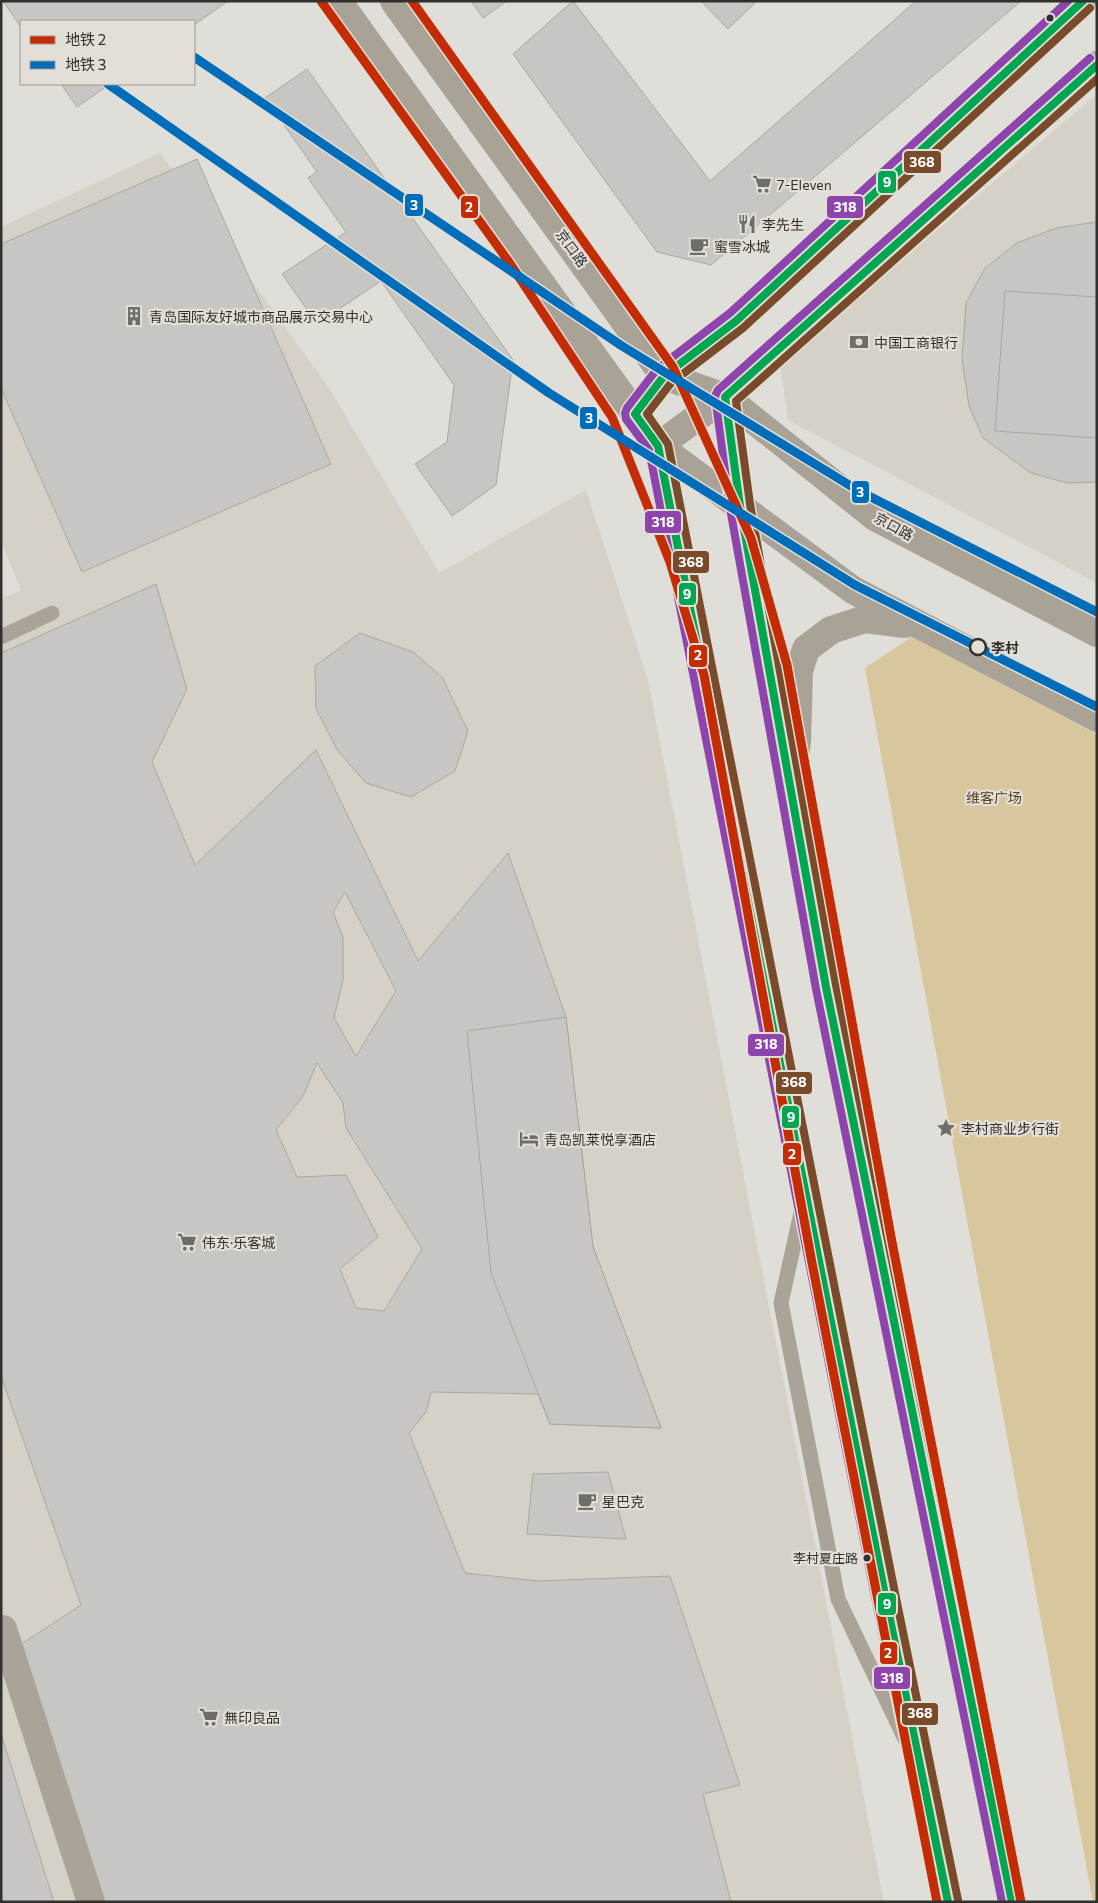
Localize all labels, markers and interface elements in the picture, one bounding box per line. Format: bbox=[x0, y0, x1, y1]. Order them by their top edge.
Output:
unlabelled marker bbox=[1045, 13, 1055, 23]
legend bbox=[20, 20, 195, 85]
text: 地铁 2 bbox=[65, 30, 106, 48]
text: 地铁 3 bbox=[65, 55, 106, 73]
line badge: 368 bbox=[903, 150, 942, 174]
text: 368 bbox=[909, 153, 935, 170]
line badge: 9 bbox=[877, 170, 897, 194]
supermarket icon: 7-Eleven bbox=[751, 173, 773, 195]
text: 9 bbox=[883, 173, 892, 190]
place label: 7-Eleven bbox=[777, 176, 832, 193]
line badge: 3 bbox=[404, 193, 424, 217]
line badge: 2 bbox=[460, 195, 479, 219]
line badge: 318 bbox=[826, 195, 864, 219]
text: 3 bbox=[410, 196, 418, 213]
text: 2 bbox=[465, 198, 473, 215]
text: 318 bbox=[833, 198, 857, 215]
restaurant icon: 李先生 bbox=[736, 213, 758, 235]
place label: 李先生 bbox=[762, 216, 804, 233]
street label: 京口路 bbox=[553, 226, 591, 270]
cafe icon: 蜜雪冰城 bbox=[688, 235, 710, 257]
place label: 蜜雪冰城 bbox=[714, 238, 770, 255]
building icon: 青岛国际友好城市商品展示交易中心 bbox=[123, 305, 145, 327]
place label: 青岛国际友好城市商品展示交易中心 bbox=[149, 308, 373, 325]
bank icon: 中国工商银行 bbox=[848, 331, 870, 353]
place label: 中国工商银行 bbox=[874, 334, 958, 351]
line badge: 3 bbox=[579, 406, 598, 430]
text: 3 bbox=[585, 409, 593, 426]
line badge: 3 bbox=[851, 480, 870, 504]
text: 3 bbox=[856, 483, 864, 500]
street label: 京口路 bbox=[872, 508, 916, 544]
line badge: 318 bbox=[644, 510, 682, 534]
text: 318 bbox=[651, 513, 675, 530]
line badge: 368 bbox=[672, 550, 710, 574]
text: 368 bbox=[678, 553, 704, 570]
line badge: 9 bbox=[678, 582, 697, 606]
text: 9 bbox=[683, 585, 692, 602]
marker: 李村 bbox=[969, 638, 987, 656]
place label: 李村 bbox=[991, 639, 1019, 656]
line badge: 2 bbox=[688, 644, 708, 668]
text: 2 bbox=[694, 646, 702, 663]
park label: 维客广场 bbox=[966, 789, 1022, 806]
line badge: 318 bbox=[747, 1033, 785, 1057]
text: 318 bbox=[754, 1035, 778, 1052]
line badge: 368 bbox=[775, 1071, 813, 1095]
text: 368 bbox=[781, 1073, 807, 1090]
line badge: 9 bbox=[781, 1105, 800, 1129]
text: 9 bbox=[787, 1108, 796, 1125]
place icon: 李村商业步行街 bbox=[935, 1117, 957, 1139]
place label: 李村商业步行街 bbox=[961, 1120, 1059, 1137]
hotel icon: 青岛凯莱悦享酒店 bbox=[518, 1128, 540, 1150]
place label: 青岛凯莱悦享酒店 bbox=[544, 1131, 656, 1148]
line badge: 2 bbox=[782, 1142, 802, 1166]
text: 2 bbox=[788, 1145, 796, 1162]
supermarket icon: 伟东·乐客城 bbox=[176, 1231, 198, 1253]
place label: 伟东·乐客城 bbox=[202, 1234, 275, 1251]
cafe icon: 星巴克 bbox=[576, 1490, 598, 1512]
place label: 星巴克 bbox=[602, 1493, 644, 1510]
place label: 李村夏庄路 bbox=[793, 1550, 858, 1566]
marker: 李村夏庄路 bbox=[862, 1553, 872, 1563]
line badge: 9 bbox=[877, 1592, 897, 1616]
text: 9 bbox=[883, 1595, 892, 1612]
line badge: 2 bbox=[879, 1641, 898, 1665]
text: 2 bbox=[884, 1644, 892, 1661]
line badge: 318 bbox=[873, 1666, 911, 1690]
text: 318 bbox=[880, 1669, 904, 1686]
line badge: 368 bbox=[901, 1702, 939, 1726]
text: 368 bbox=[907, 1704, 933, 1721]
supermarket icon: 無印良品 bbox=[198, 1706, 220, 1728]
place label: 無印良品 bbox=[224, 1709, 280, 1726]

